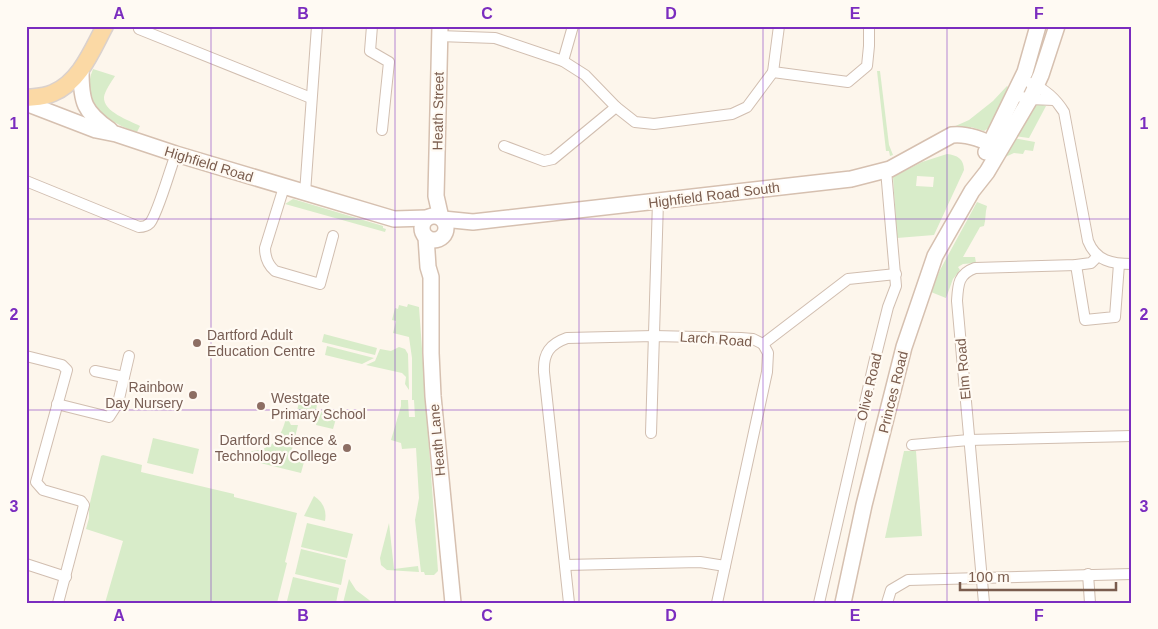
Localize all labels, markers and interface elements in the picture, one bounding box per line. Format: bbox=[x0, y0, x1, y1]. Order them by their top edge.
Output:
text: A bbox=[113, 5, 125, 22]
text: B bbox=[297, 5, 309, 22]
text: C bbox=[481, 5, 493, 22]
text: D bbox=[665, 5, 677, 22]
text: E bbox=[850, 5, 861, 22]
text: F bbox=[1034, 5, 1044, 22]
street label: Heath Street bbox=[429, 71, 447, 150]
text: 1 bbox=[10, 115, 19, 132]
text: 1 bbox=[1140, 115, 1149, 132]
street label: Highfield Road bbox=[163, 143, 255, 185]
street label: Highfield Road South bbox=[647, 179, 781, 211]
text: 2 bbox=[10, 306, 19, 323]
text: 2 bbox=[1140, 306, 1149, 323]
place label: Dartford Adult Education Centre bbox=[207, 327, 315, 359]
street label: Larch Road bbox=[679, 328, 753, 350]
marker: Dartford Adult Education Centre bbox=[191, 337, 203, 349]
street label: Elm Road bbox=[952, 338, 974, 400]
street label: Princes Road bbox=[875, 349, 911, 435]
street label: Olive Road bbox=[853, 351, 885, 423]
place label: Rainbow Day Nursery bbox=[105, 379, 184, 411]
marker: Rainbow Day Nursery bbox=[187, 389, 199, 401]
place label: Westgate Primary School bbox=[271, 390, 366, 422]
marker: Westgate Primary School bbox=[255, 400, 267, 412]
street label: Heath Lane bbox=[426, 403, 448, 477]
place label: Dartford Science & Technology College bbox=[215, 432, 338, 464]
marker: Dartford Science & Technology College bbox=[341, 442, 353, 454]
text: 3 bbox=[10, 498, 19, 515]
text: 3 bbox=[1140, 498, 1149, 515]
scale bar bbox=[960, 559, 1117, 591]
text: 100 m bbox=[968, 568, 1010, 585]
text: A bbox=[113, 607, 125, 624]
text: B bbox=[297, 607, 309, 624]
text: C bbox=[481, 607, 493, 624]
text: D bbox=[665, 607, 677, 624]
text: E bbox=[850, 607, 861, 624]
text: F bbox=[1034, 607, 1044, 624]

